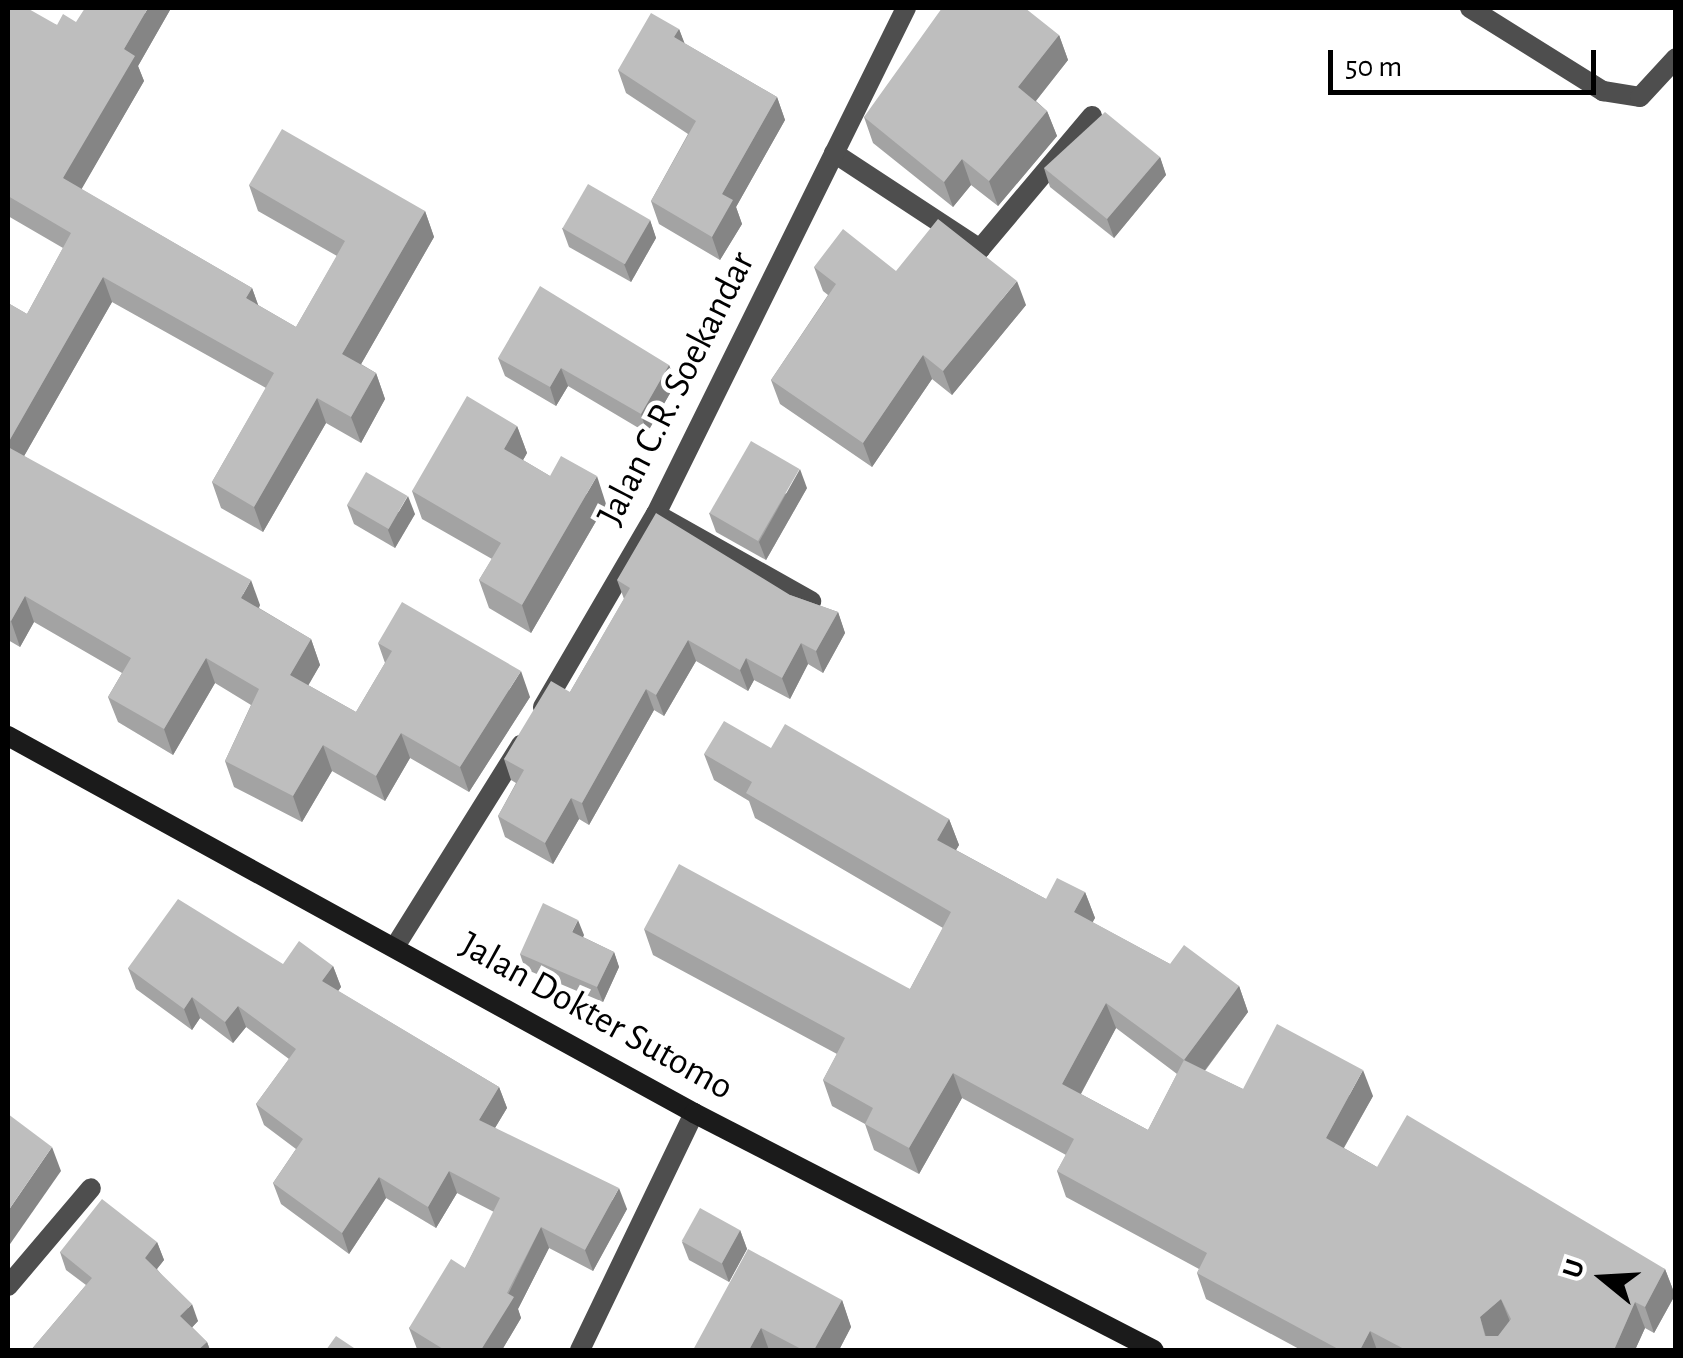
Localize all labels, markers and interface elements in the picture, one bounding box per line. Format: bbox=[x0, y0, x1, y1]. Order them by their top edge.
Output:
scale bar bbox=[1333, 30, 1600, 92]
text: 50 m bbox=[1345, 52, 1402, 82]
street label: Jalan C.R. Soekandar bbox=[588, 244, 766, 534]
street label: Jalan Dokter Sutomo bbox=[451, 923, 741, 1111]
north arrow bbox=[1553, 1228, 1653, 1328]
text: U bbox=[1558, 1256, 1591, 1282]

